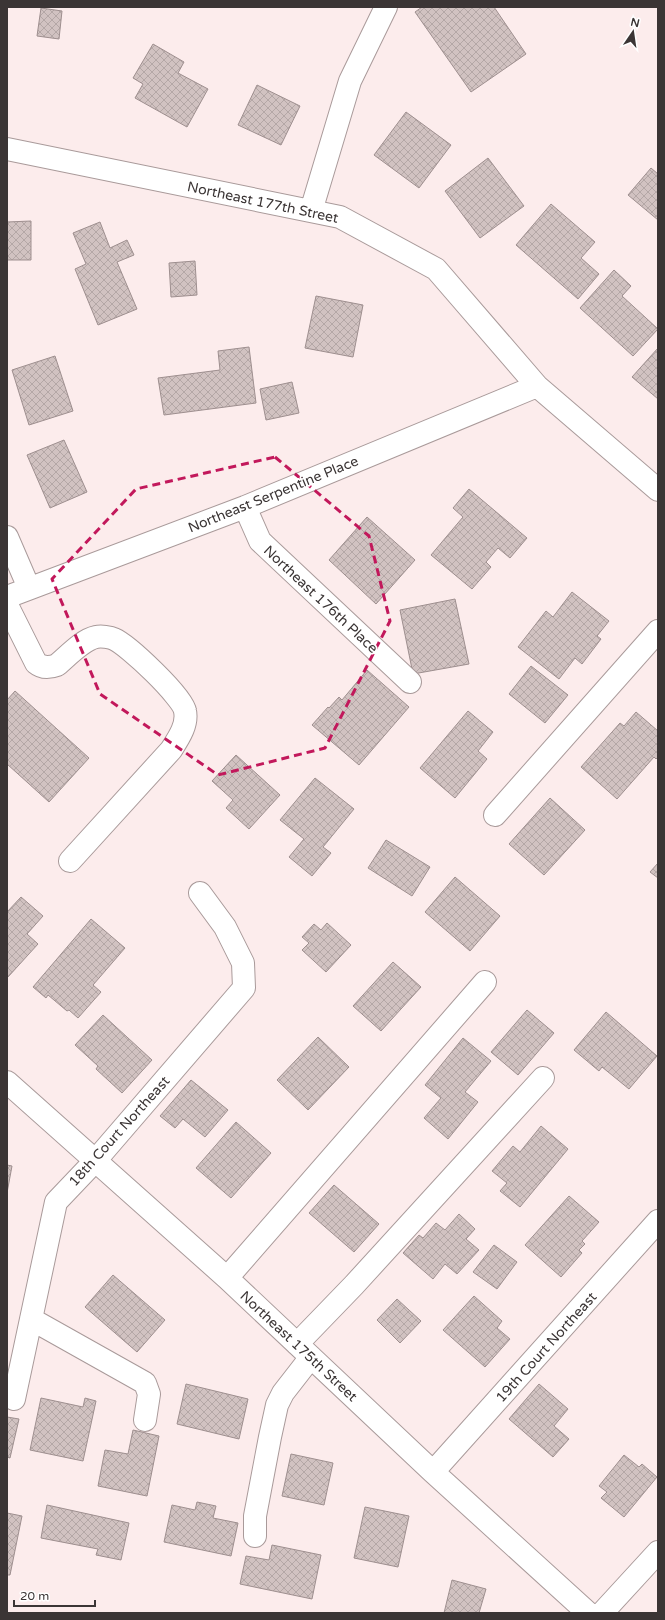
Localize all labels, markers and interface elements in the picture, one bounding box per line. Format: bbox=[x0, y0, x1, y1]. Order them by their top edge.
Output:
north arrow bbox=[613, 12, 653, 52]
text: N bbox=[629, 15, 641, 30]
street label: Northeast 177th Street bbox=[186, 178, 341, 227]
street label: Northeast Serpentine Place bbox=[186, 452, 361, 536]
street label: Northeast 176th Place bbox=[260, 542, 381, 657]
street label: 18th Court Northeast bbox=[65, 1072, 174, 1190]
street label: Northeast 175th Street bbox=[236, 1288, 361, 1406]
street label: 19th Court Northeast bbox=[492, 1288, 601, 1406]
scale bar bbox=[14, 1582, 95, 1608]
text: 20 m bbox=[20, 1589, 49, 1603]

